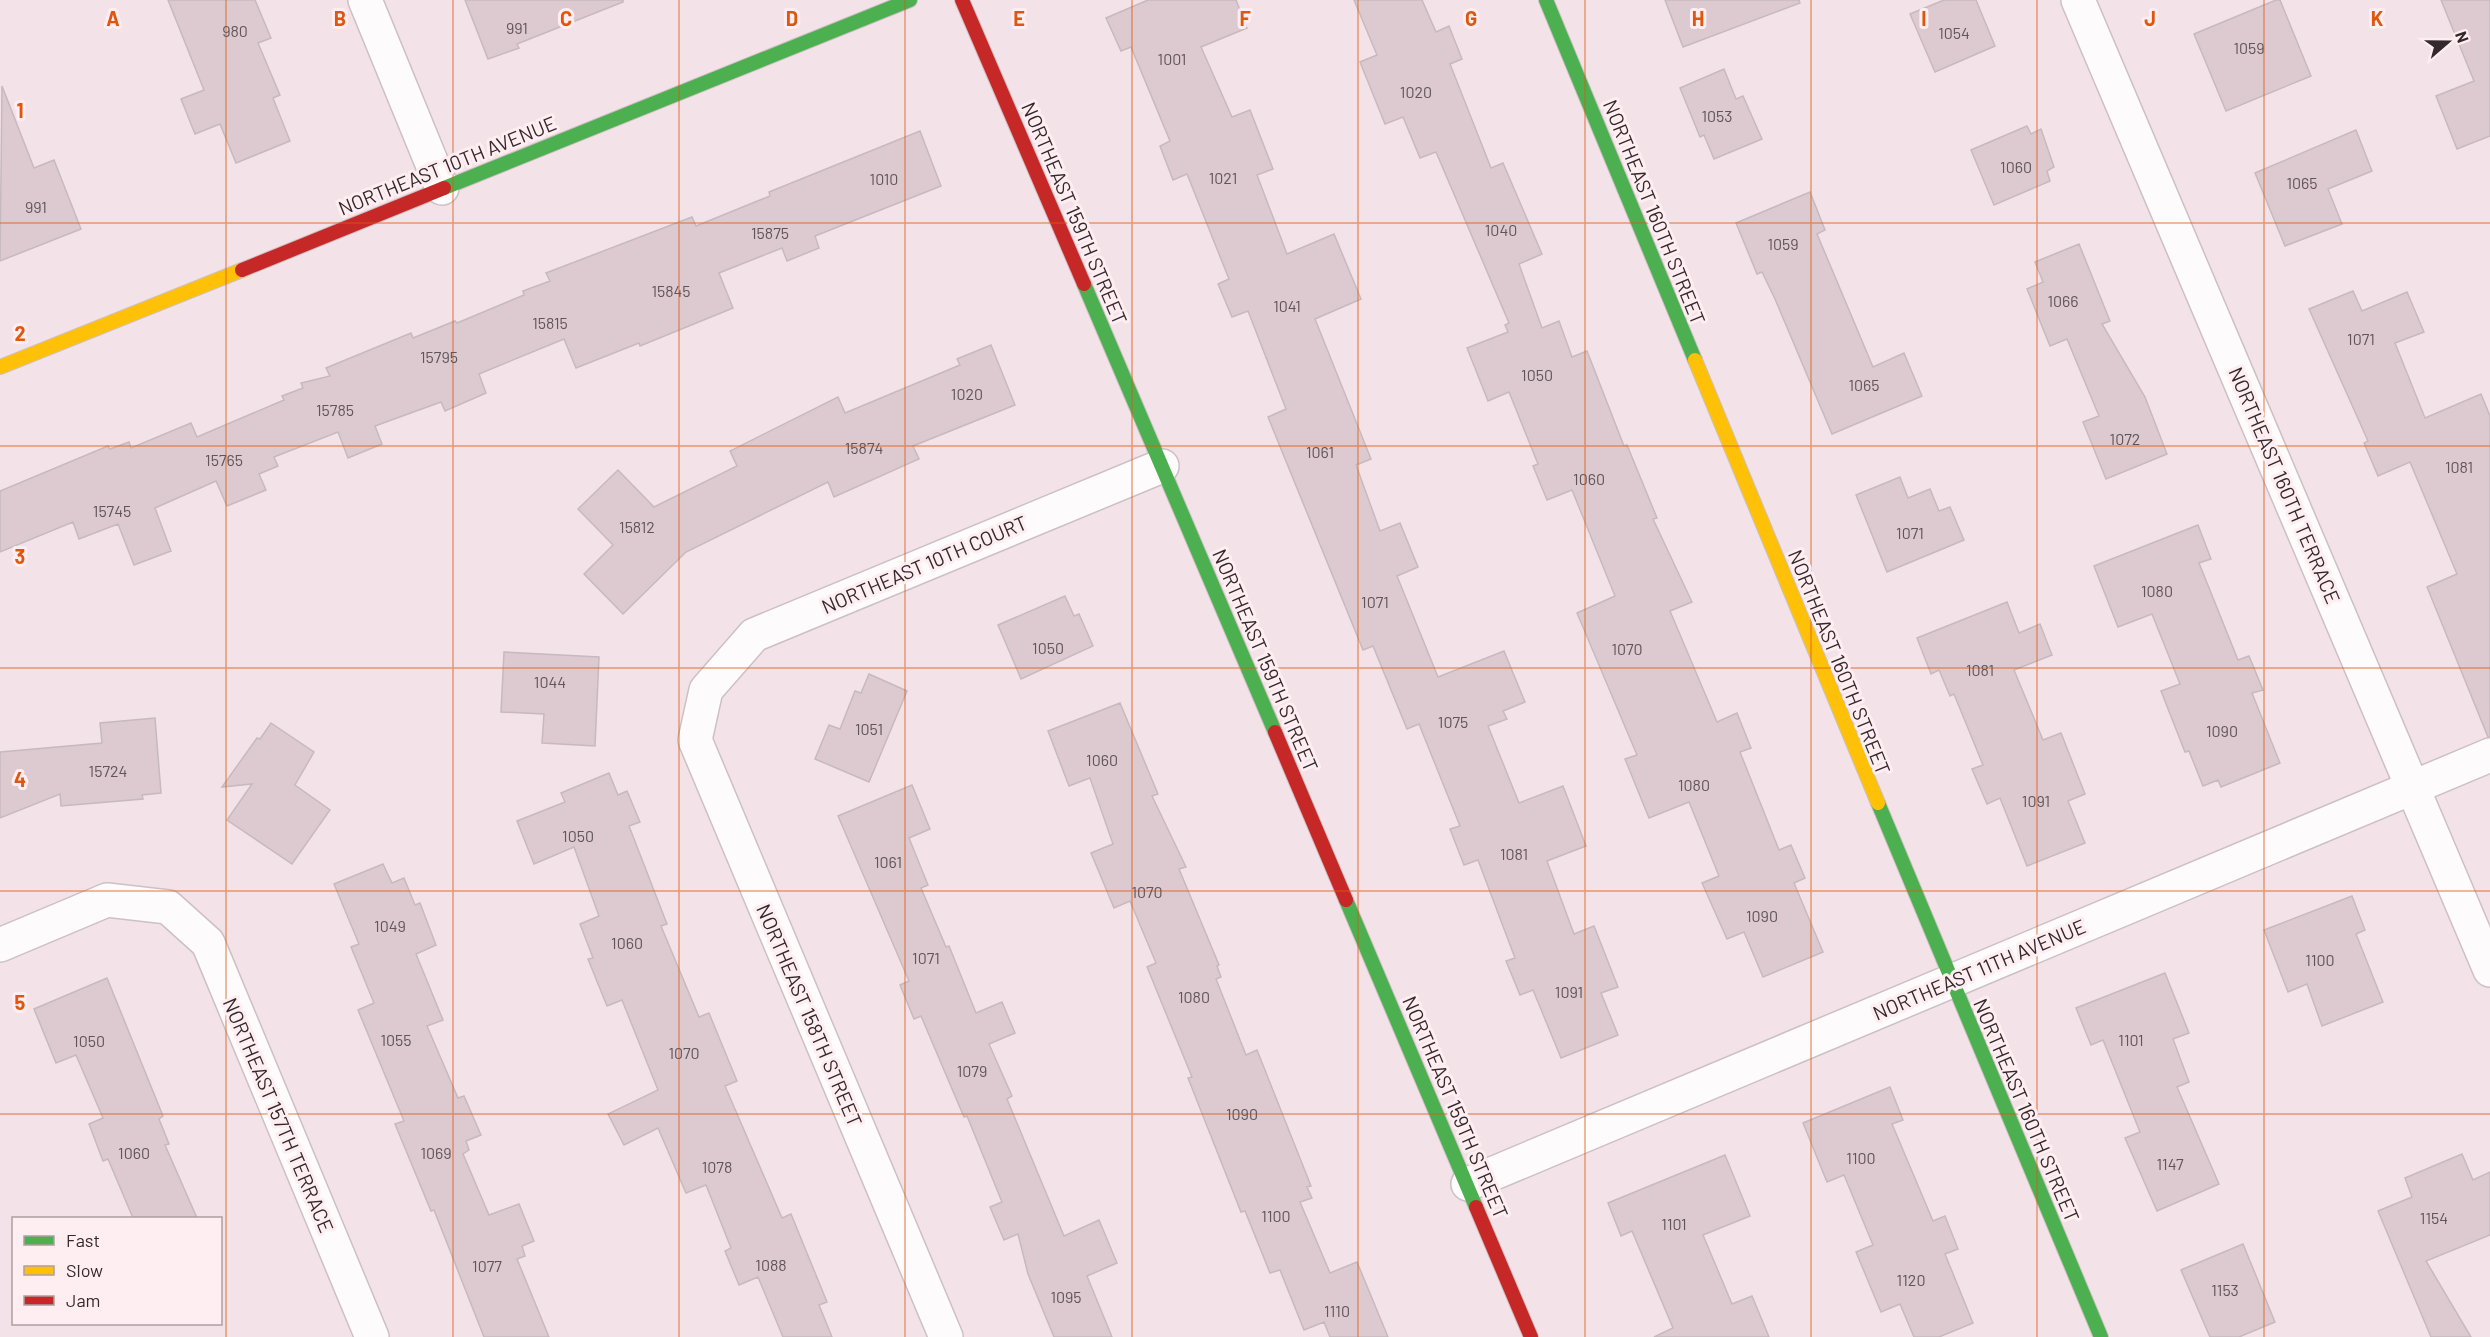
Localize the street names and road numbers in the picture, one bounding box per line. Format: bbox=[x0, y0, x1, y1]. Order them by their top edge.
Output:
street label: NORTHEAST 160TH STREET bbox=[1599, 96, 1711, 328]
street label: NORTHEAST 159TH STREET bbox=[1017, 98, 1133, 328]
street label: NORTHEAST 10TH AVENUE bbox=[335, 110, 559, 220]
street label: NORTHEAST 160TH TERRACE bbox=[2224, 363, 2346, 607]
street label: NORTHEAST 10TH COURT bbox=[818, 510, 1030, 618]
street label: NORTHEAST 159TH STREET bbox=[1208, 545, 1324, 775]
street label: NORTHEAST 160TH STREET bbox=[1784, 546, 1896, 778]
street label: NORTHEAST 158TH STREET bbox=[752, 900, 868, 1130]
street label: NORTHEAST 11TH AVENUE bbox=[1869, 913, 2089, 1025]
street label: NORTHEAST 159TH STREET bbox=[1398, 992, 1514, 1222]
street label: NORTHEAST 157TH TERRACE bbox=[219, 994, 339, 1236]
street label: NORTHEAST 160TH STREET bbox=[1969, 995, 2085, 1225]

